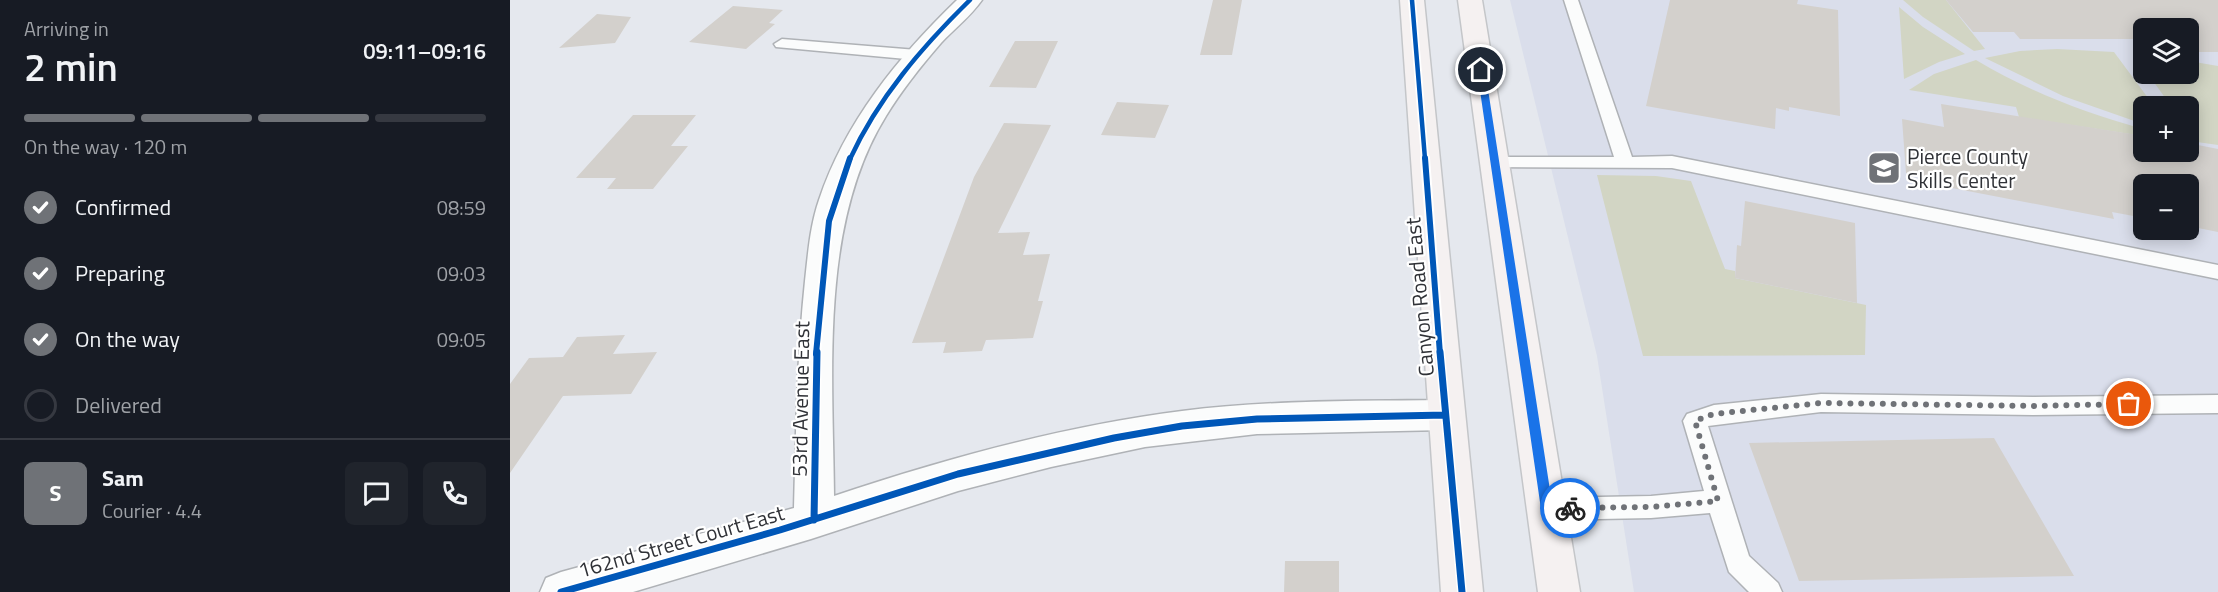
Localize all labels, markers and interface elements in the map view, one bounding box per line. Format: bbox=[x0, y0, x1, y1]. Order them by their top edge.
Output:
text: Arriving in bbox=[24, 13, 109, 44]
map controls bbox=[2133, 18, 2199, 240]
button: layers bbox=[2133, 18, 2199, 84]
text: 09:11–09:16 bbox=[363, 34, 486, 68]
text: 2 min bbox=[24, 37, 118, 96]
pin bbox=[1455, 44, 1506, 95]
icon: home bbox=[1464, 53, 1497, 86]
button: + bbox=[2133, 96, 2199, 162]
text: On the way · 120 m bbox=[24, 131, 187, 162]
place label: Pierce County Skills Center bbox=[1907, 140, 2028, 196]
school or university icon: Pierce County Skills Center bbox=[1866, 150, 1902, 186]
button: − bbox=[2133, 174, 2199, 240]
text: Confirmed bbox=[75, 190, 171, 224]
icon: check bbox=[24, 191, 57, 224]
text: 08:59 bbox=[437, 192, 486, 223]
street label: Canyon Road East bbox=[1396, 216, 1442, 378]
text: Preparing bbox=[75, 256, 165, 290]
icon: check bbox=[24, 257, 57, 290]
text: 09:03 bbox=[437, 258, 486, 289]
street label: 53rd Avenue East bbox=[783, 320, 817, 477]
text: On the way bbox=[75, 322, 180, 356]
icon: check bbox=[24, 323, 57, 356]
text: 09:05 bbox=[437, 324, 486, 355]
pin bbox=[2103, 378, 2154, 429]
icon: bag bbox=[2112, 387, 2145, 420]
text: Delivered bbox=[75, 388, 162, 422]
text: Sam bbox=[102, 461, 144, 495]
button: chat bbox=[345, 462, 408, 525]
button: phone bbox=[423, 462, 486, 525]
text: S bbox=[50, 476, 61, 510]
courier bbox=[1540, 478, 1600, 538]
icon: bike bbox=[1554, 492, 1587, 525]
text: Courier · 4.4 bbox=[102, 495, 202, 526]
street label: 162nd Street Court East bbox=[574, 496, 788, 586]

